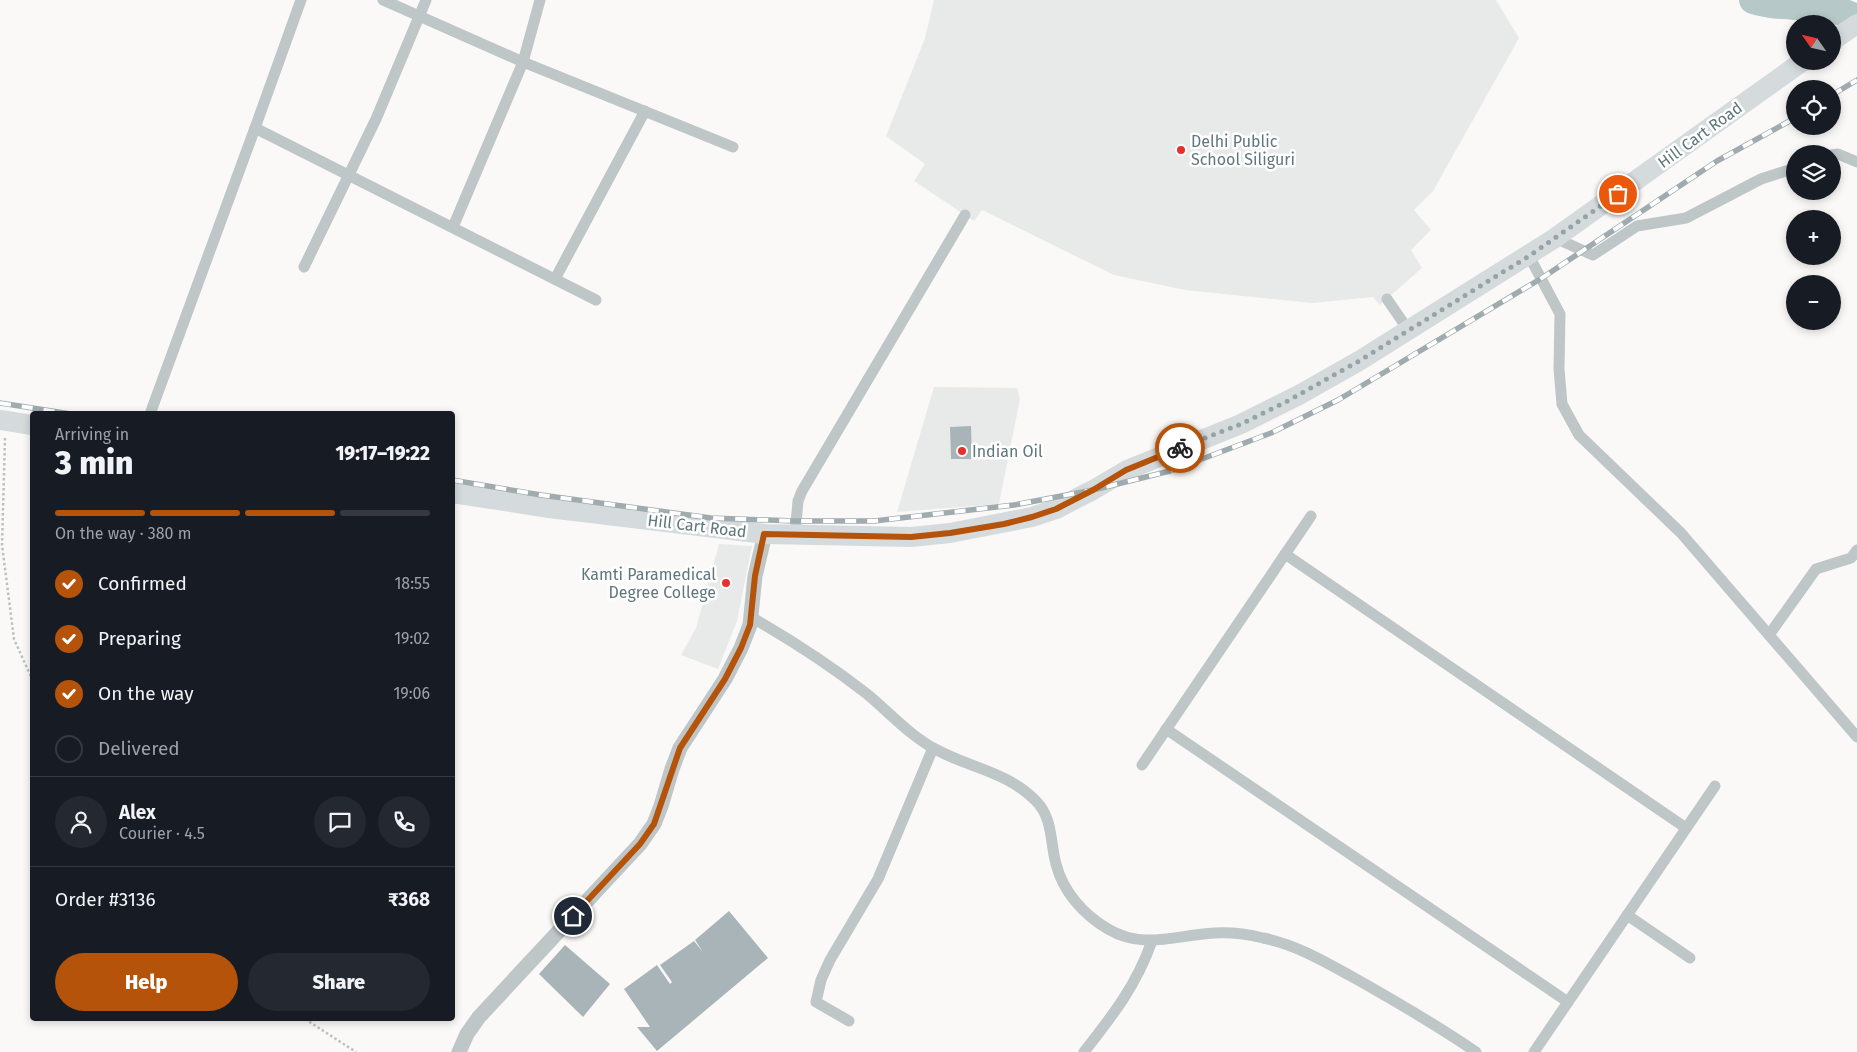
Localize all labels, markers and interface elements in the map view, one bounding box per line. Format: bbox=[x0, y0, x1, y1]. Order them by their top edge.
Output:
north arrow bbox=[1786, 15, 1841, 70]
map controls bbox=[1786, 15, 1841, 330]
button: locate bbox=[1786, 80, 1841, 135]
street label: Hill Cart Road bbox=[1654, 98, 1746, 172]
place label: Delhi Public School Siliguri bbox=[1191, 132, 1295, 169]
marker: Delhi Public School Siliguri bbox=[1175, 144, 1187, 156]
button: layers bbox=[1786, 145, 1841, 200]
pin bbox=[1597, 173, 1639, 215]
icon: bag bbox=[1604, 180, 1632, 208]
button: + bbox=[1786, 210, 1841, 265]
button: − bbox=[1786, 275, 1841, 330]
courier bbox=[1155, 423, 1205, 473]
text: Arriving in bbox=[55, 425, 129, 444]
icon: bike bbox=[1166, 434, 1194, 462]
text: 19:17–19:22 bbox=[335, 442, 430, 465]
place label: Indian Oil bbox=[972, 442, 1043, 461]
text: 3 min bbox=[55, 444, 133, 482]
marker: Indian Oil bbox=[956, 445, 968, 457]
street label: Hill Cart Road bbox=[646, 511, 748, 541]
text: On the way · 380 m bbox=[55, 524, 191, 543]
place label: Kamti Paramedical Degree College bbox=[581, 565, 716, 602]
icon: check bbox=[55, 570, 83, 598]
text: Confirmed bbox=[98, 572, 187, 595]
text: 18:55 bbox=[394, 574, 430, 593]
marker: Kamti Paramedical Degree College bbox=[720, 577, 732, 589]
icon: check bbox=[55, 625, 83, 653]
text: Preparing bbox=[98, 627, 181, 650]
text: 19:02 bbox=[394, 629, 430, 648]
icon: check bbox=[55, 680, 83, 708]
text: On the way bbox=[98, 682, 194, 705]
text: 19:06 bbox=[393, 684, 430, 703]
text: Delivered bbox=[98, 737, 180, 760]
button: person bbox=[55, 796, 107, 848]
button: chat bbox=[314, 796, 366, 848]
button: phone bbox=[378, 796, 430, 848]
text: Alex bbox=[119, 801, 156, 824]
text: Courier · 4.5 bbox=[119, 824, 205, 843]
text: Order #3136 bbox=[55, 888, 156, 911]
text: ₹368 bbox=[388, 888, 430, 911]
pin bbox=[552, 895, 594, 937]
icon: home bbox=[559, 902, 587, 930]
button: Help bbox=[55, 953, 238, 1011]
button: Share bbox=[248, 953, 430, 1011]

